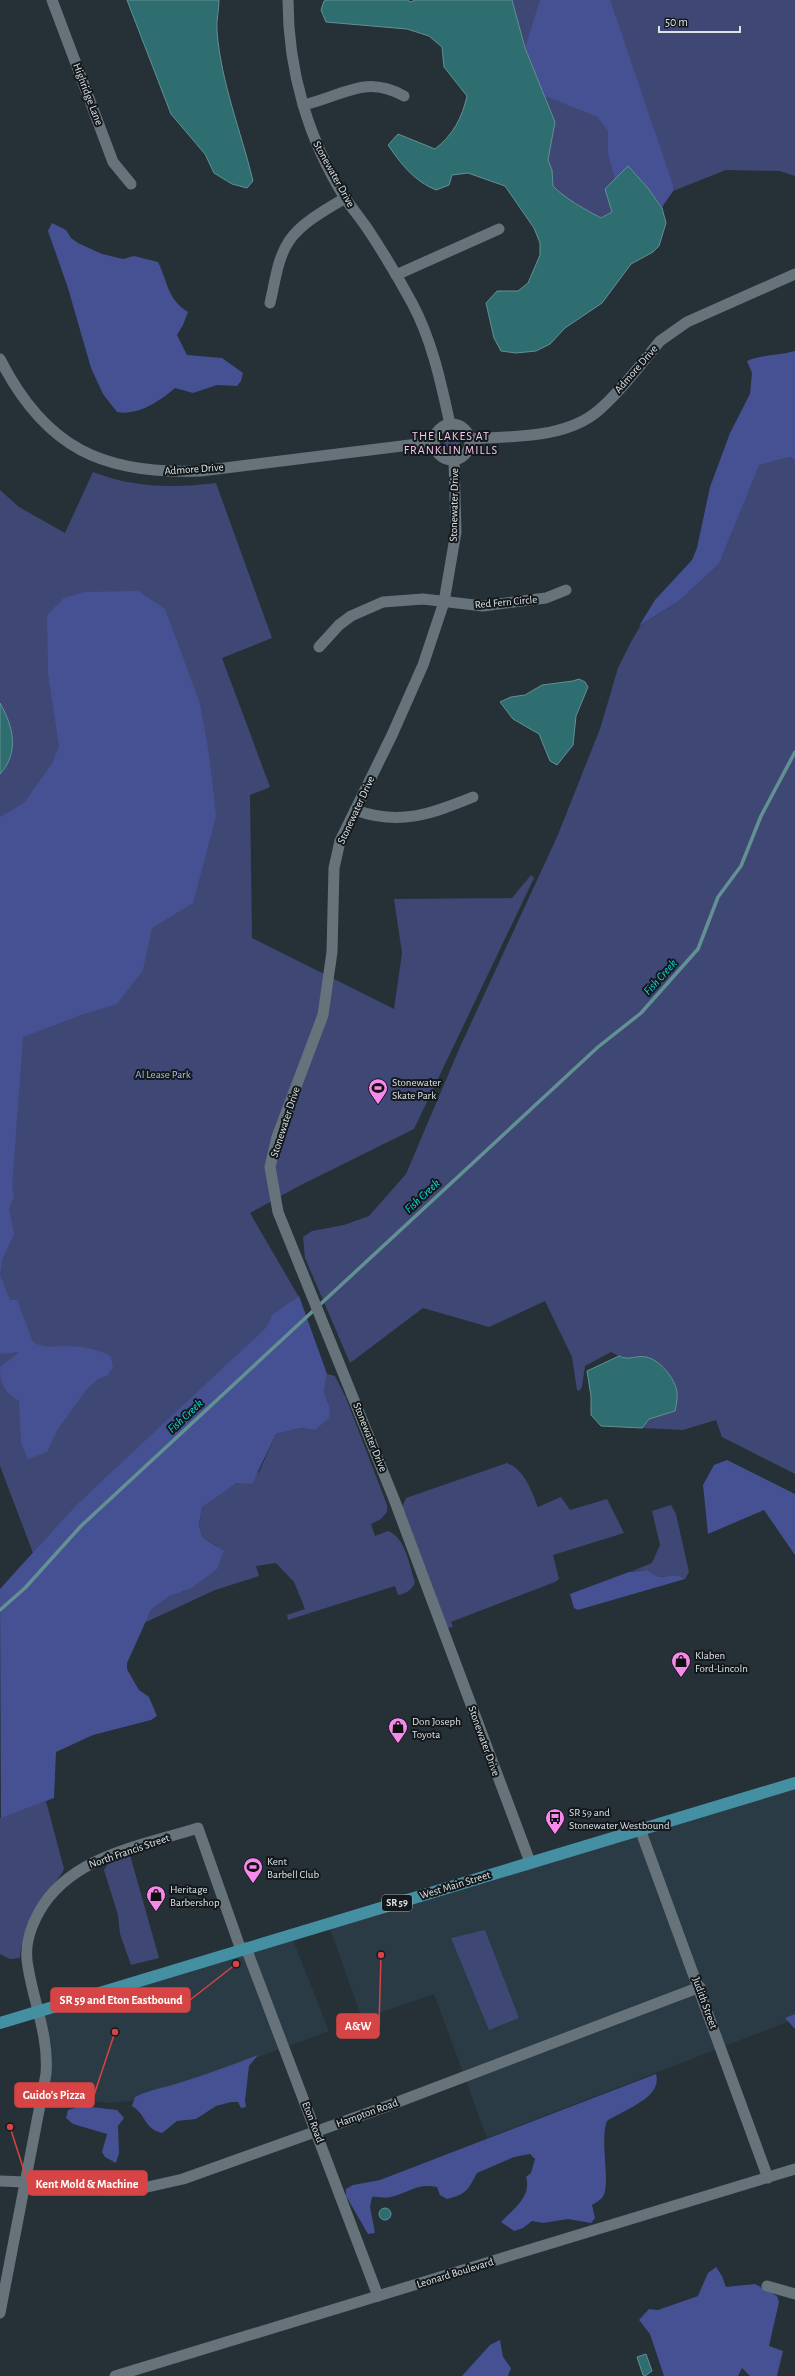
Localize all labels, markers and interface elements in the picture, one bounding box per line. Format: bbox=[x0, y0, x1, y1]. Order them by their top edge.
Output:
scale bar bbox=[659, 8, 740, 34]
text: 50 m bbox=[665, 16, 688, 28]
street label: Highridge Lane bbox=[71, 61, 105, 127]
street label: Stonewater Drive bbox=[311, 139, 357, 209]
street label: Admore Drive bbox=[612, 343, 660, 395]
district label: THE LAKES AT FRANKLIN MILLS bbox=[404, 430, 498, 456]
street label: Admore Drive bbox=[164, 461, 224, 477]
street label: Stonewater Drive bbox=[448, 468, 460, 542]
street label: Red Fern Circle bbox=[474, 594, 538, 610]
street label: Stonewater Drive bbox=[335, 774, 377, 846]
water label: Fish Creek bbox=[641, 957, 679, 997]
park label: Al Lease Park bbox=[135, 1069, 191, 1080]
sports icon: Stonewater Skate Park bbox=[367, 1077, 389, 1105]
place label: Stonewater Skate Park bbox=[392, 1077, 441, 1101]
street label: Stonewater Drive bbox=[268, 1085, 302, 1159]
water label: Fish Creek bbox=[402, 1177, 442, 1215]
water label: Fish Creek bbox=[165, 1397, 205, 1435]
street label: Stonewater Drive bbox=[351, 1401, 389, 1473]
shop icon: Klaben Ford-Lincoln bbox=[670, 1650, 692, 1678]
place label: Klaben Ford-Lincoln bbox=[695, 1650, 748, 1674]
street label: Stonewater Drive bbox=[466, 1705, 502, 1777]
shop icon: Don Joseph Toyota bbox=[387, 1716, 409, 1744]
place label: Don Joseph Toyota bbox=[412, 1716, 461, 1740]
bus stop icon: SR 59 and Stonewater Westbound bbox=[544, 1807, 566, 1835]
place label: SR 59 and Stonewater Westbound bbox=[569, 1807, 670, 1831]
street label: North Francis Street bbox=[87, 1832, 171, 1870]
sports icon: Kent Barbell Club bbox=[242, 1856, 264, 1884]
place label: Kent Barbell Club bbox=[267, 1856, 319, 1880]
street label: West Main Street bbox=[418, 1869, 492, 1901]
shop icon: Heritage Barbershop bbox=[145, 1884, 167, 1912]
place label: Heritage Barbershop bbox=[170, 1884, 220, 1908]
road number: SR 59 bbox=[382, 1895, 412, 1911]
street label: Judith Street bbox=[691, 1976, 720, 2031]
callout: SR 59 and Eton Eastbound bbox=[51, 1988, 190, 2012]
text: SR 59 and Eton Eastbound bbox=[59, 1994, 183, 2006]
callout: A&W bbox=[337, 2014, 379, 2038]
text: A&W bbox=[345, 2020, 371, 2032]
callout: Guido’s Pizza bbox=[15, 2083, 94, 2107]
text: Guido’s Pizza bbox=[23, 2089, 86, 2101]
street label: Hampton Road bbox=[335, 2097, 400, 2129]
street label: Eton Road bbox=[300, 2100, 326, 2144]
callout: Kent Mold & Machine bbox=[28, 2171, 147, 2195]
text: Kent Mold & Machine bbox=[36, 2178, 139, 2190]
street label: Leonard Boulevard bbox=[415, 2256, 495, 2290]

